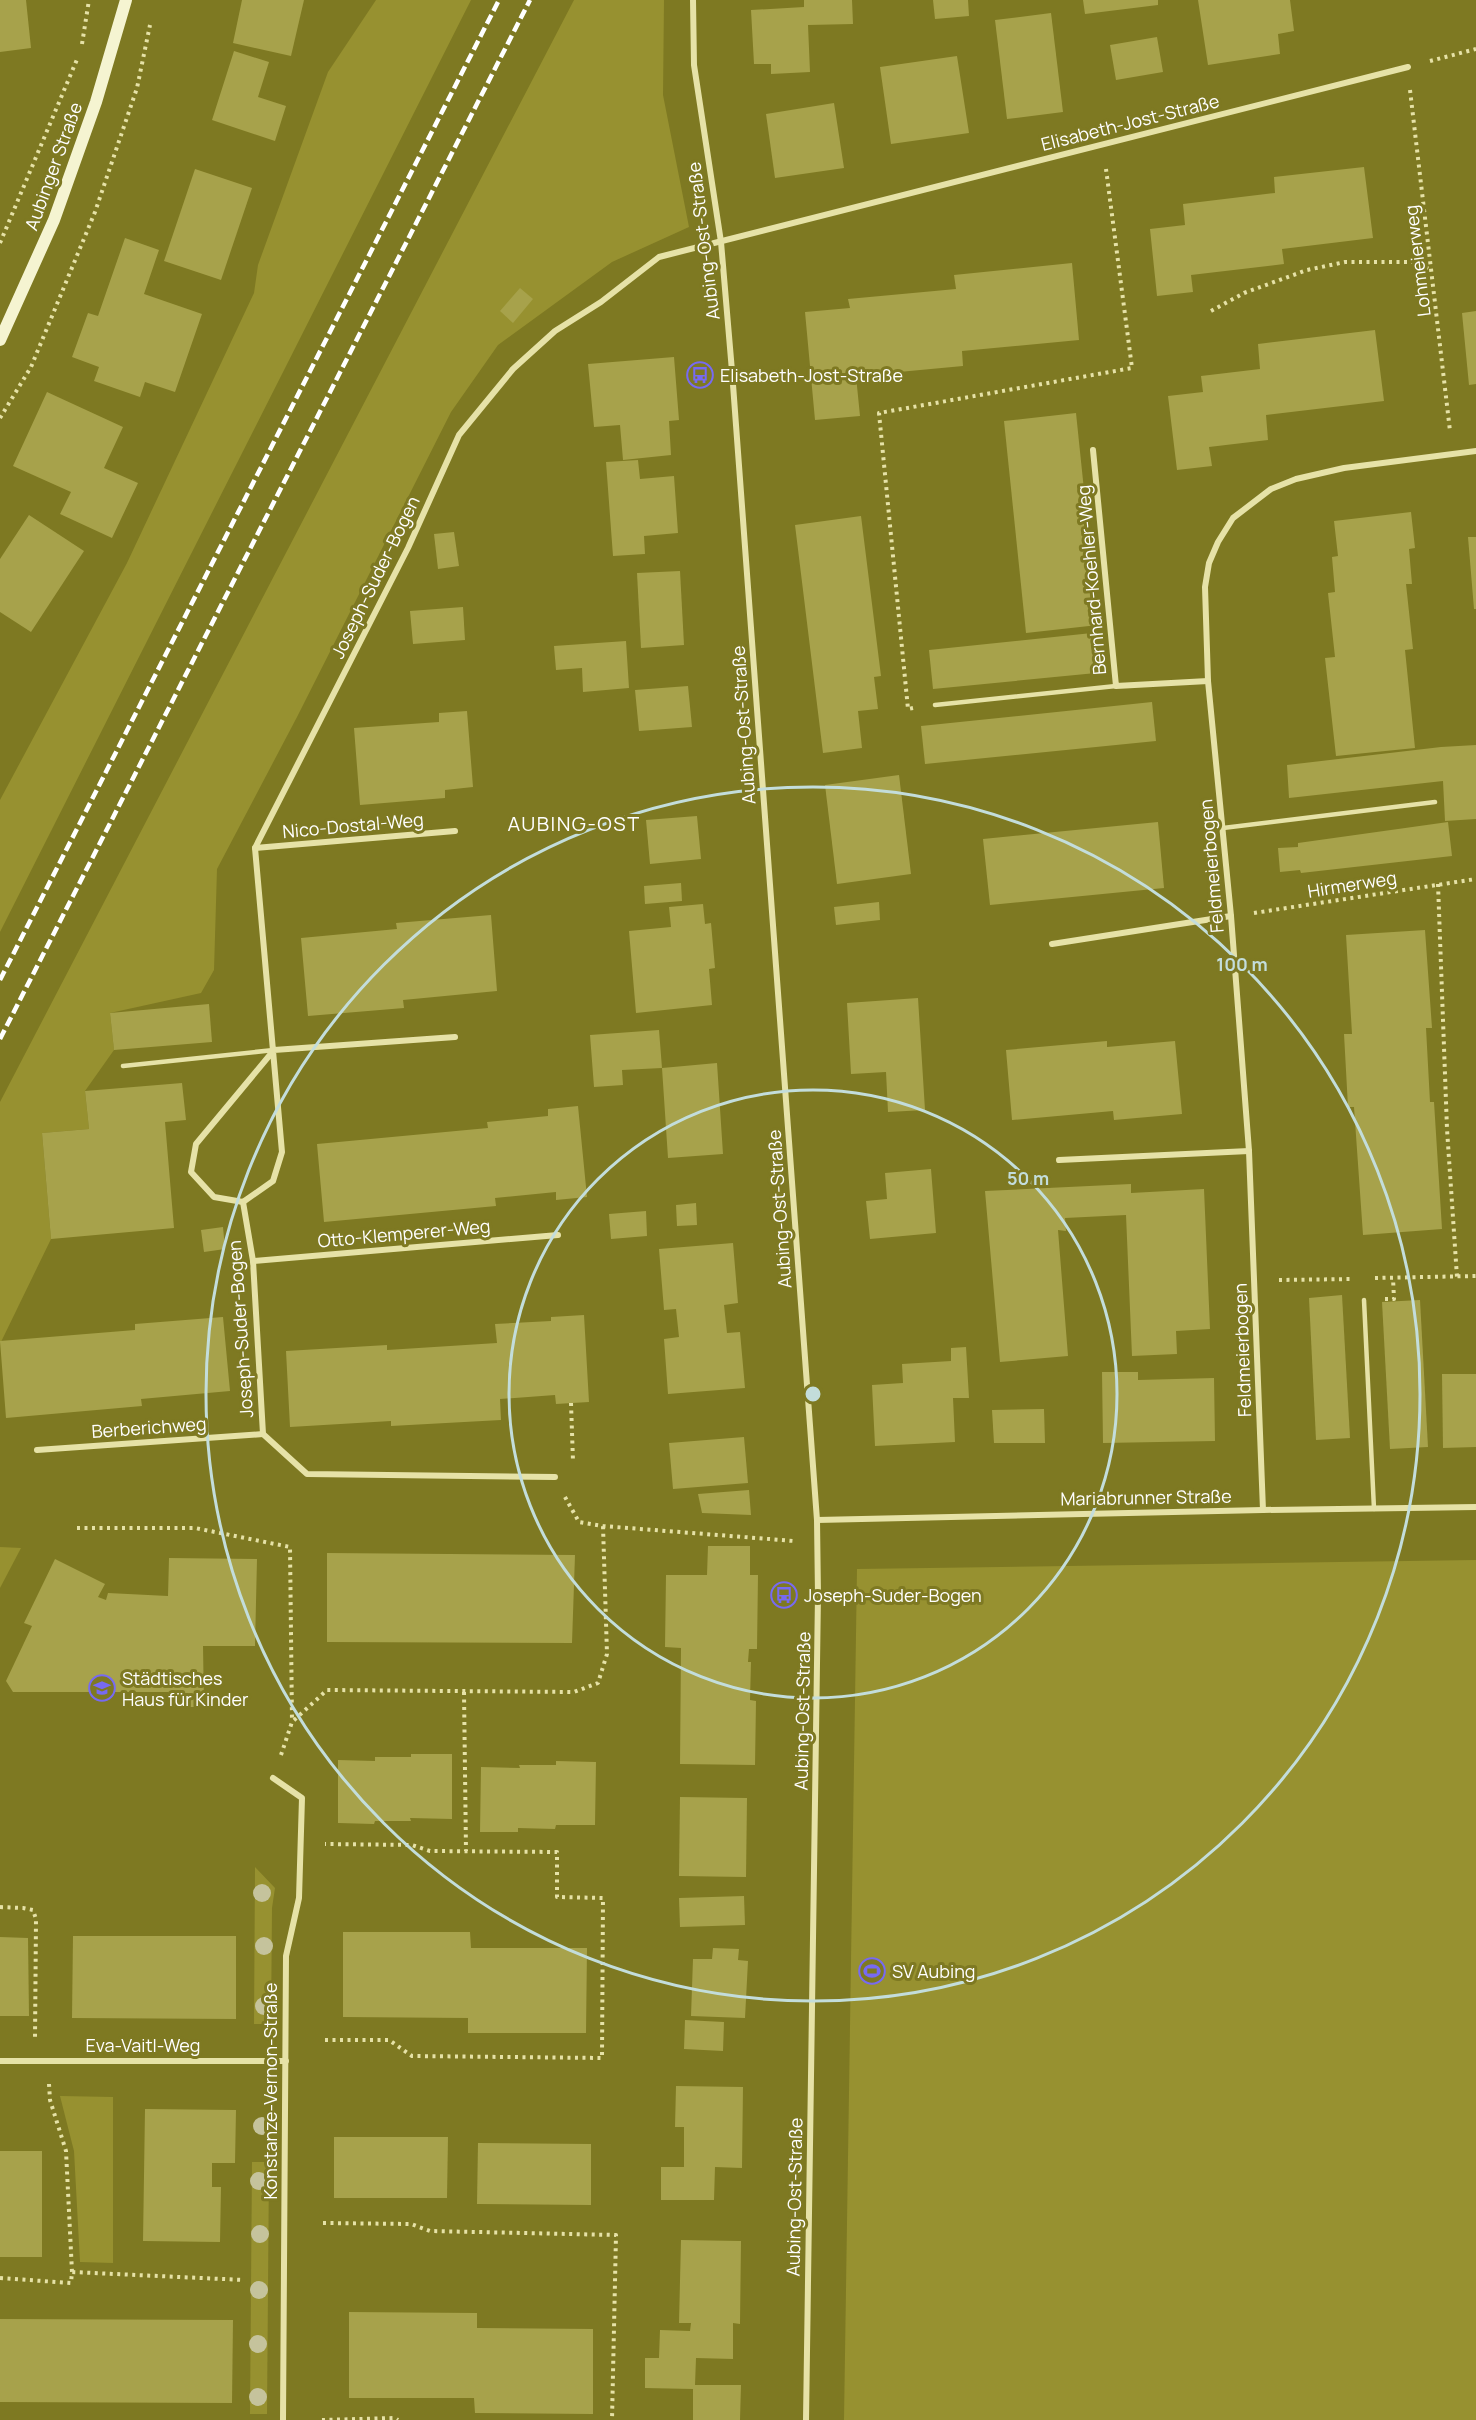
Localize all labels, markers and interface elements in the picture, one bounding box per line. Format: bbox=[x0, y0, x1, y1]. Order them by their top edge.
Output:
street label: Elisabeth-Jost-Straße bbox=[1038, 88, 1222, 156]
street label: Aubinger Straße bbox=[19, 99, 87, 233]
street label: Aubing-Ost-Straße bbox=[681, 161, 725, 321]
street label: Lohmeierweg bbox=[1398, 204, 1436, 318]
bus stop icon: Elisabeth-Jost-Straße bbox=[685, 360, 715, 390]
place label: Elisabeth-Jost-Straße bbox=[720, 363, 903, 387]
street label: Bernhard-Koehler-Weg bbox=[1071, 484, 1111, 676]
street label: Joseph-Suder-Bogen bbox=[325, 492, 425, 662]
street label: Aubing-Ost-Straße bbox=[725, 645, 761, 805]
street label: Feldmeierbogen bbox=[1193, 798, 1229, 934]
street label: Nico-Dostal-Weg bbox=[281, 807, 425, 843]
district label: AUBING-OST bbox=[507, 810, 641, 837]
street label: Hirmerweg bbox=[1306, 865, 1398, 903]
text: 100 m bbox=[1216, 952, 1268, 976]
street label: Aubing-Ost-Straße bbox=[761, 1129, 797, 1289]
text: 50 m bbox=[1007, 1166, 1049, 1190]
street label: Otto-Klemperer-Weg bbox=[317, 1213, 491, 1253]
street label: Joseph-Suder-Bogen bbox=[222, 1239, 258, 1419]
street label: Feldmeierbogen bbox=[1228, 1283, 1256, 1417]
centre of rings bbox=[803, 1384, 823, 1404]
street label: Berberichweg bbox=[91, 1411, 207, 1443]
street label: Mariabrunner Straße bbox=[1060, 1484, 1232, 1510]
bus stop icon: Joseph-Suder-Bogen bbox=[769, 1580, 799, 1610]
place label: Joseph-Suder-Bogen bbox=[804, 1583, 982, 1607]
street label: Aubing-Ost-Straße bbox=[789, 1631, 815, 1791]
place label: Städtisches Haus für Kinder bbox=[122, 1666, 249, 1711]
school or university icon: Städtisches Haus für Kinder bbox=[87, 1673, 117, 1703]
sports icon: SV Aubing bbox=[857, 1956, 887, 1986]
place label: SV Aubing bbox=[892, 1959, 976, 1983]
street label: Konstanze-Vernon-Straße bbox=[258, 1983, 282, 2199]
street label: Eva-Vaitl-Weg bbox=[86, 2033, 200, 2057]
street label: Aubing-Ost-Straße bbox=[781, 2117, 807, 2277]

